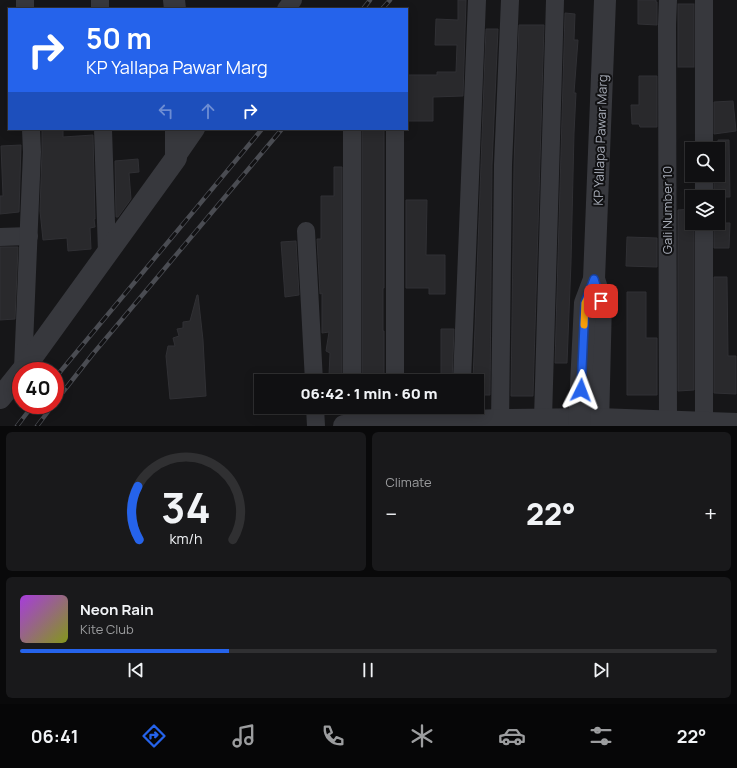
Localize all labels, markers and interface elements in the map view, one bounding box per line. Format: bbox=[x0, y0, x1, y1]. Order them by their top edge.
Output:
text: 50 m bbox=[86, 19, 152, 57]
icon: right bbox=[20, 24, 72, 76]
text: KP Yallapa Pawar Marg bbox=[86, 55, 268, 79]
street label: KP Yallapa Pawar Marg bbox=[589, 74, 611, 206]
icon: left bbox=[155, 100, 177, 122]
icon: ahead bbox=[197, 100, 219, 122]
icon: right bbox=[239, 100, 261, 122]
map controls bbox=[685, 142, 725, 230]
button: search bbox=[685, 142, 725, 182]
street label: Gali Number 10 bbox=[658, 166, 676, 254]
button: layers bbox=[685, 190, 725, 230]
pin bbox=[584, 284, 618, 318]
icon: arrive bbox=[590, 290, 612, 312]
speed limit sign: 40 bbox=[12, 362, 64, 414]
position arrow bbox=[560, 369, 602, 411]
text: 06:42 · 1 min · 60 m bbox=[300, 383, 438, 404]
text: Climate bbox=[386, 473, 432, 491]
text: 34 bbox=[161, 478, 211, 534]
text: 22° bbox=[526, 493, 576, 534]
text: − bbox=[386, 499, 397, 529]
text: + bbox=[704, 499, 717, 529]
text: km/h bbox=[169, 528, 202, 547]
text: Neon Rain bbox=[80, 599, 154, 620]
text: Kite Club bbox=[80, 620, 134, 638]
icon: previous bbox=[125, 659, 147, 681]
icon: pause bbox=[357, 659, 379, 681]
icon: next bbox=[590, 659, 612, 681]
icon: directions bbox=[140, 722, 168, 750]
icon: music bbox=[230, 722, 258, 750]
icon: phone bbox=[319, 722, 347, 750]
icon: climate bbox=[408, 722, 436, 750]
icon: car bbox=[498, 722, 526, 750]
icon: filters bbox=[587, 722, 615, 750]
text: 06:41 bbox=[31, 724, 79, 748]
text: 22° bbox=[677, 724, 706, 748]

